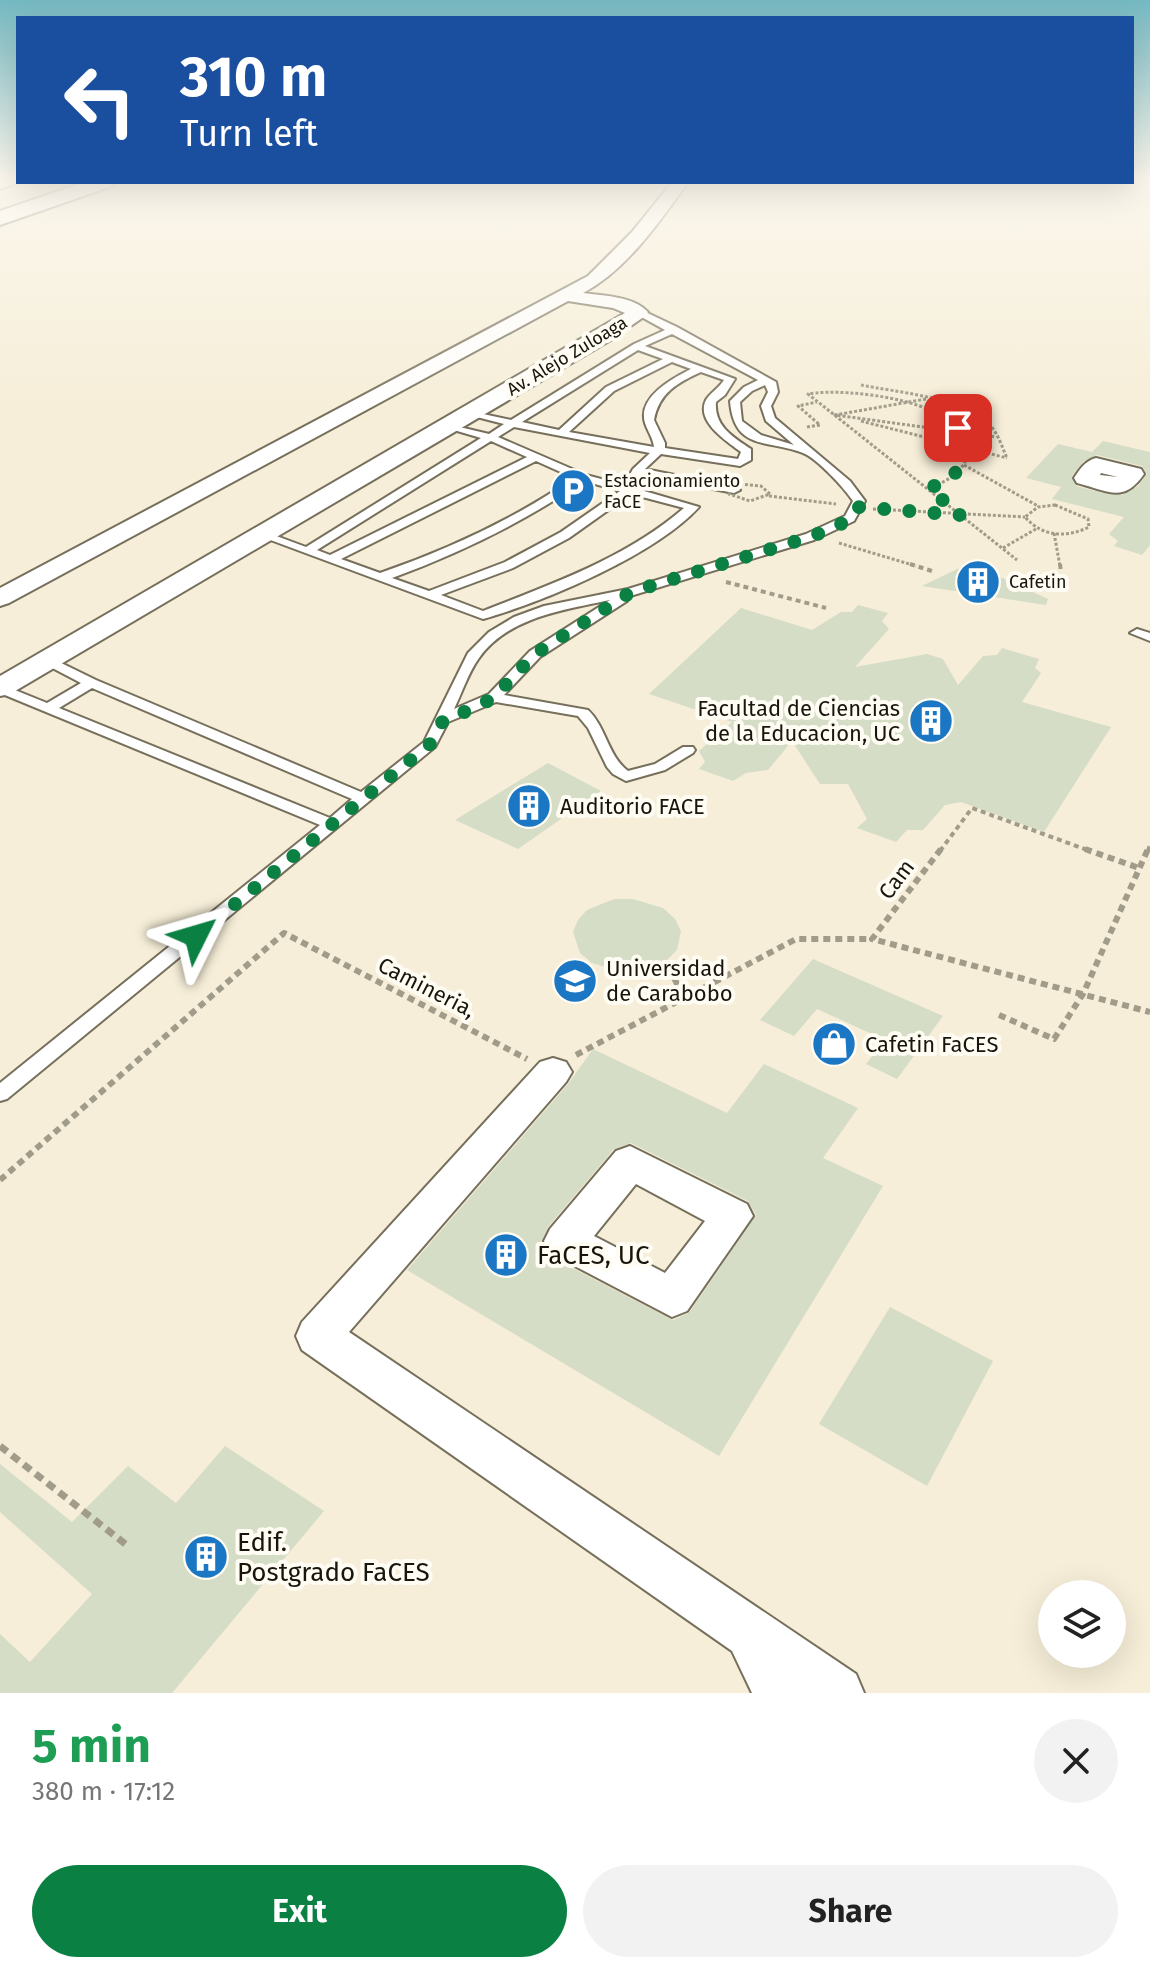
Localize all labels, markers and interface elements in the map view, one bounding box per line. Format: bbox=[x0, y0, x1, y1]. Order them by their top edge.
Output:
text: 310 m bbox=[180, 44, 327, 111]
icon: left bbox=[48, 48, 152, 152]
text: Turn left bbox=[180, 112, 318, 156]
street label: Av. Alejo Zuloaga bbox=[503, 311, 631, 401]
pin bbox=[924, 394, 992, 462]
icon: arrive bbox=[936, 406, 980, 450]
parking icon: Estacionamiento FaCE bbox=[549, 467, 597, 515]
place label: Estacionamiento FaCE bbox=[604, 470, 740, 513]
building icon: Cafetin bbox=[954, 558, 1002, 606]
place label: Cafetin bbox=[1009, 571, 1066, 593]
place label: Facultad de Ciencias de la Educacion, UC bbox=[697, 695, 900, 747]
building icon: Facultad de Ciencias de la Educacion, UC bbox=[907, 697, 955, 745]
building icon: Auditorio FACE bbox=[505, 782, 553, 830]
place label: Auditorio FACE bbox=[560, 793, 705, 820]
street label: Cam bbox=[873, 854, 920, 905]
position arrow bbox=[154, 894, 238, 978]
street label: Camineria, bbox=[373, 951, 480, 1024]
place label: Universidad de Carabobo bbox=[606, 955, 733, 1007]
school or university icon: Universidad de Carabobo bbox=[551, 957, 599, 1005]
shop icon: Cafetin FaCES bbox=[810, 1020, 858, 1068]
place label: Cafetin FaCES bbox=[865, 1031, 998, 1058]
building icon: FaCES, UC bbox=[482, 1231, 530, 1279]
place label: FaCES, UC bbox=[537, 1240, 650, 1271]
place label: Edif. Postgrado FaCES bbox=[237, 1527, 430, 1588]
building icon: Edif. Postgrado FaCES bbox=[182, 1533, 230, 1581]
map controls bbox=[1038, 1580, 1126, 1668]
button: layers bbox=[1038, 1580, 1126, 1668]
text: 5 min bbox=[32, 1717, 151, 1775]
button: close bbox=[1034, 1719, 1118, 1803]
text: 380 m · 17:12 bbox=[32, 1776, 175, 1807]
button: Exit bbox=[32, 1865, 567, 1957]
button: Share bbox=[583, 1865, 1118, 1957]

